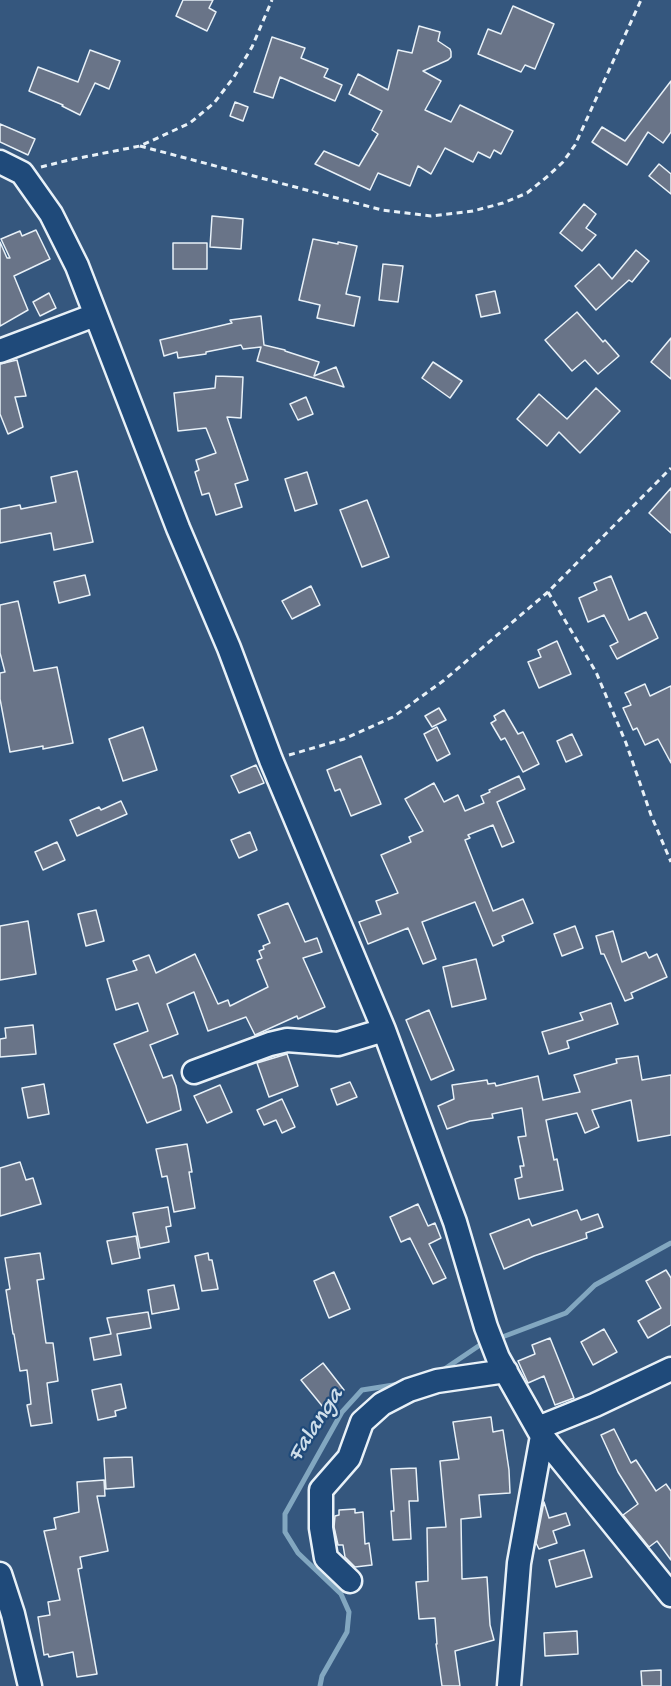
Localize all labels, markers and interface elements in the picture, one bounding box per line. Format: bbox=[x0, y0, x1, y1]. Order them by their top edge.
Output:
water label: Falanga bbox=[282, 1384, 352, 1468]

